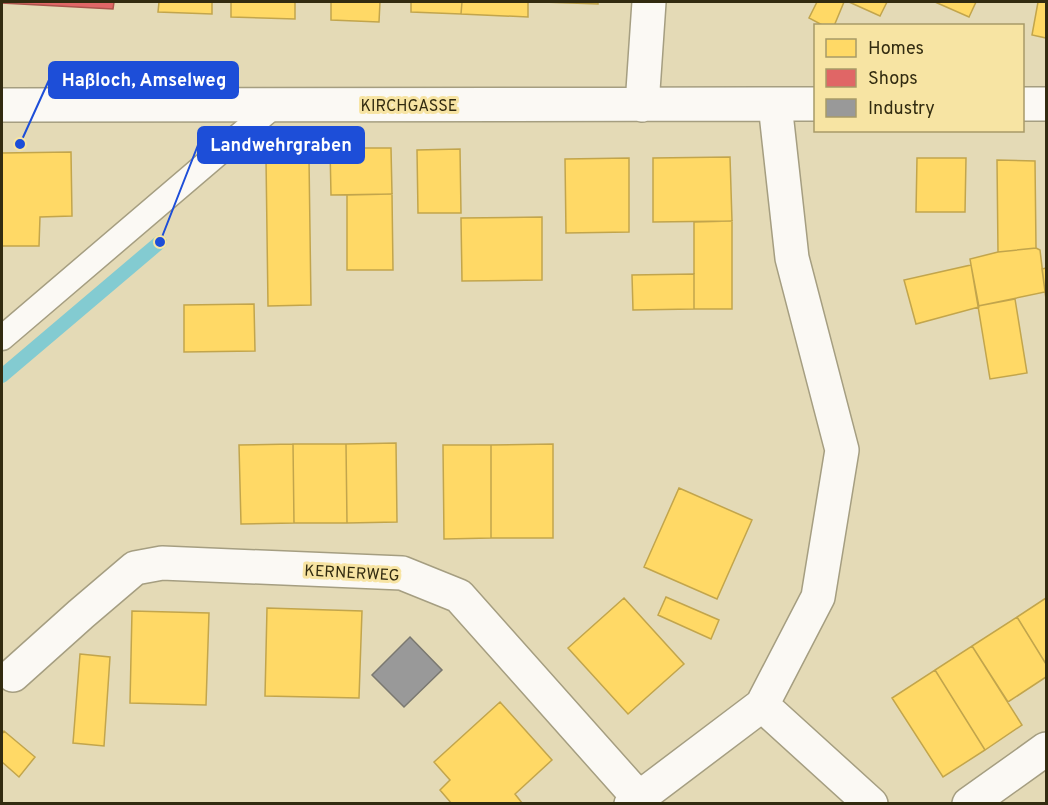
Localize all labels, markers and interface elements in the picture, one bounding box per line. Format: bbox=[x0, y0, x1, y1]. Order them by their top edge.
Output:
legend bbox=[814, 24, 1024, 132]
text: Homes bbox=[868, 38, 924, 61]
callout: Haßloch, Amselweg bbox=[49, 62, 238, 98]
text: Shops bbox=[868, 68, 918, 91]
text: Haßloch, Amselweg bbox=[62, 70, 226, 93]
street label: KIRCHGASSE bbox=[361, 97, 457, 117]
text: Industry bbox=[868, 98, 935, 121]
callout: Landwehrgraben bbox=[198, 127, 364, 163]
text: Landwehrgraben bbox=[210, 135, 352, 158]
street label: KERNERWEG bbox=[304, 562, 400, 586]

